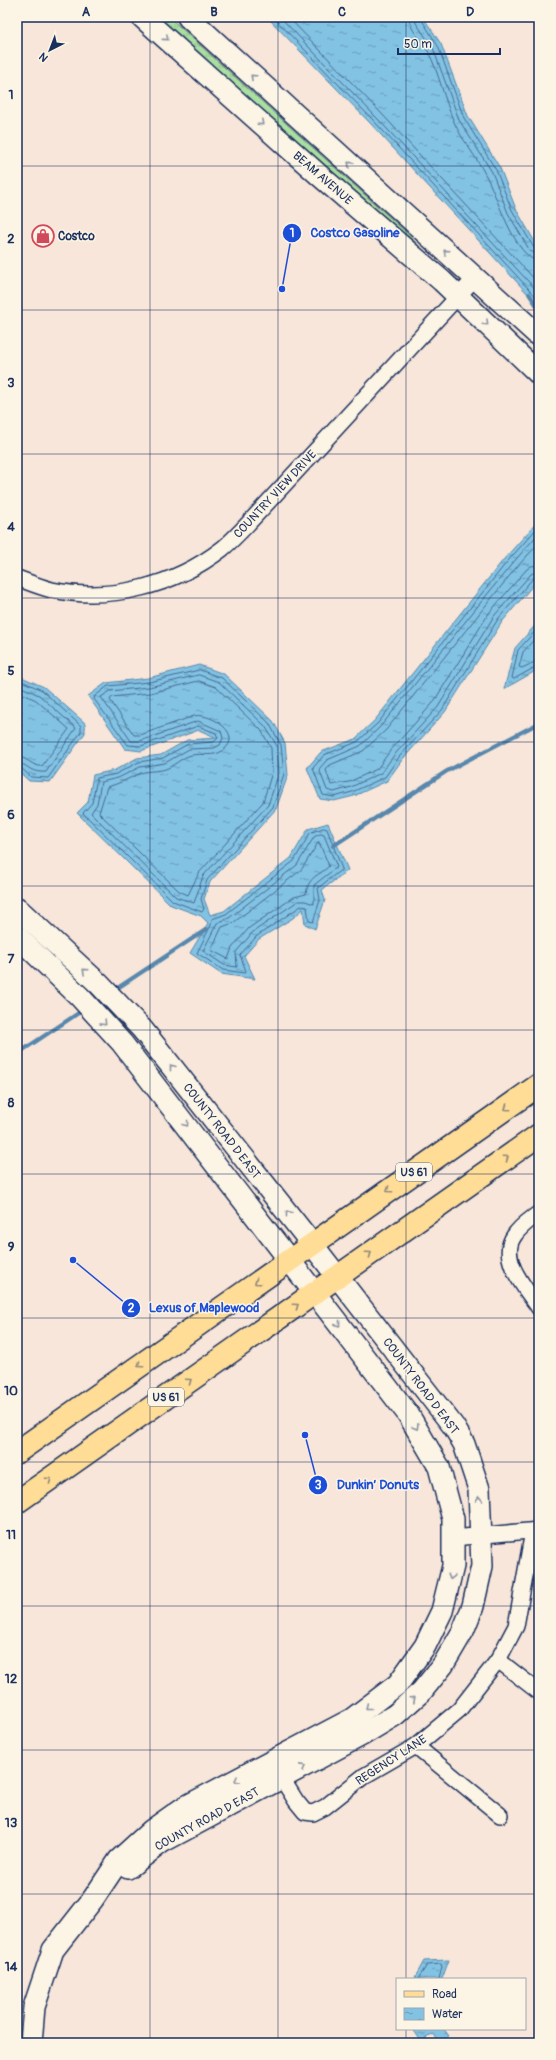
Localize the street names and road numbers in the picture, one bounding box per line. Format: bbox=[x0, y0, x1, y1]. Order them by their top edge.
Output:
street label: BEAM AVENUE bbox=[290, 148, 356, 208]
street label: COUNTRY VIEW DRIVE bbox=[231, 447, 320, 541]
street label: COUNTY ROAD D EAST bbox=[180, 1081, 264, 1182]
road number: US 61 bbox=[396, 1163, 432, 1181]
street label: COUNTY ROAD D EAST bbox=[379, 1335, 462, 1438]
road number: US 61 bbox=[148, 1388, 184, 1406]
street label: REGENCY LANE bbox=[353, 1732, 430, 1789]
street label: COUNTY ROAD D EAST bbox=[152, 1784, 262, 1854]

